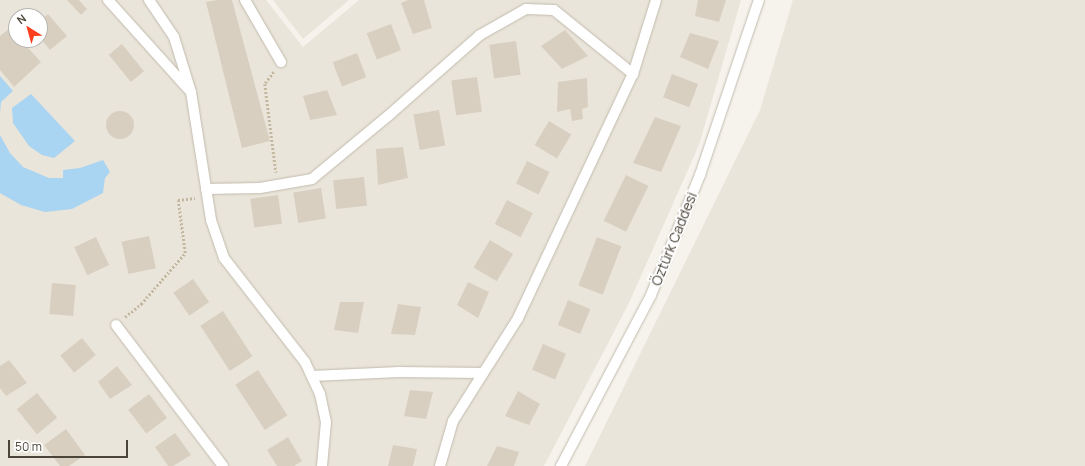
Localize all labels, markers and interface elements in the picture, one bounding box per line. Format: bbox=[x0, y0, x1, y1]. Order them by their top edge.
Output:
north arrow bbox=[8, 8, 48, 48]
text: N bbox=[13, 10, 29, 27]
street label: Öztürk Caddesi bbox=[648, 190, 700, 288]
scale bar bbox=[10, 432, 130, 458]
text: 50 m bbox=[15, 438, 42, 455]

